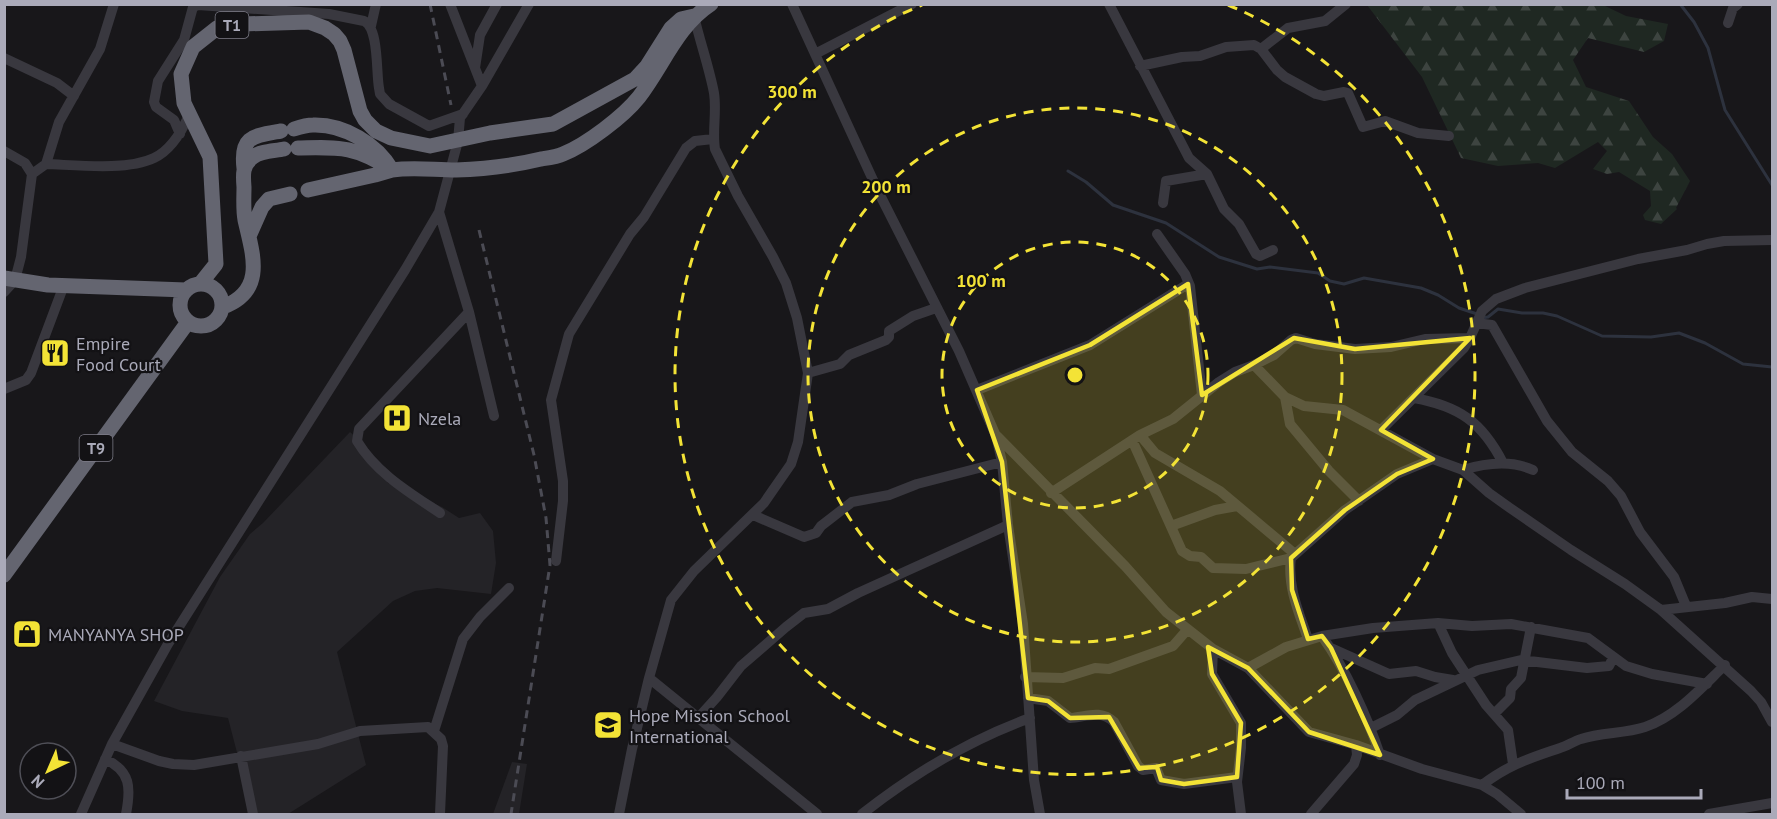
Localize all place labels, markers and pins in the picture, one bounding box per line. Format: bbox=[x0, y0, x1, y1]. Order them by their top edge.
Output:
place label: Empire Food Court bbox=[76, 332, 161, 376]
restaurant icon: Empire Food Court bbox=[39, 337, 71, 369]
centre of rings bbox=[1065, 365, 1085, 385]
hospital icon: Nzela bbox=[381, 402, 413, 434]
place label: Nzela bbox=[418, 407, 461, 430]
shop icon: MANYANYA SHOP bbox=[11, 618, 43, 650]
place label: MANYANYA SHOP bbox=[48, 623, 184, 646]
place label: Hope Mission School International bbox=[629, 704, 791, 748]
school or university icon: Hope Mission School International bbox=[592, 709, 624, 741]

